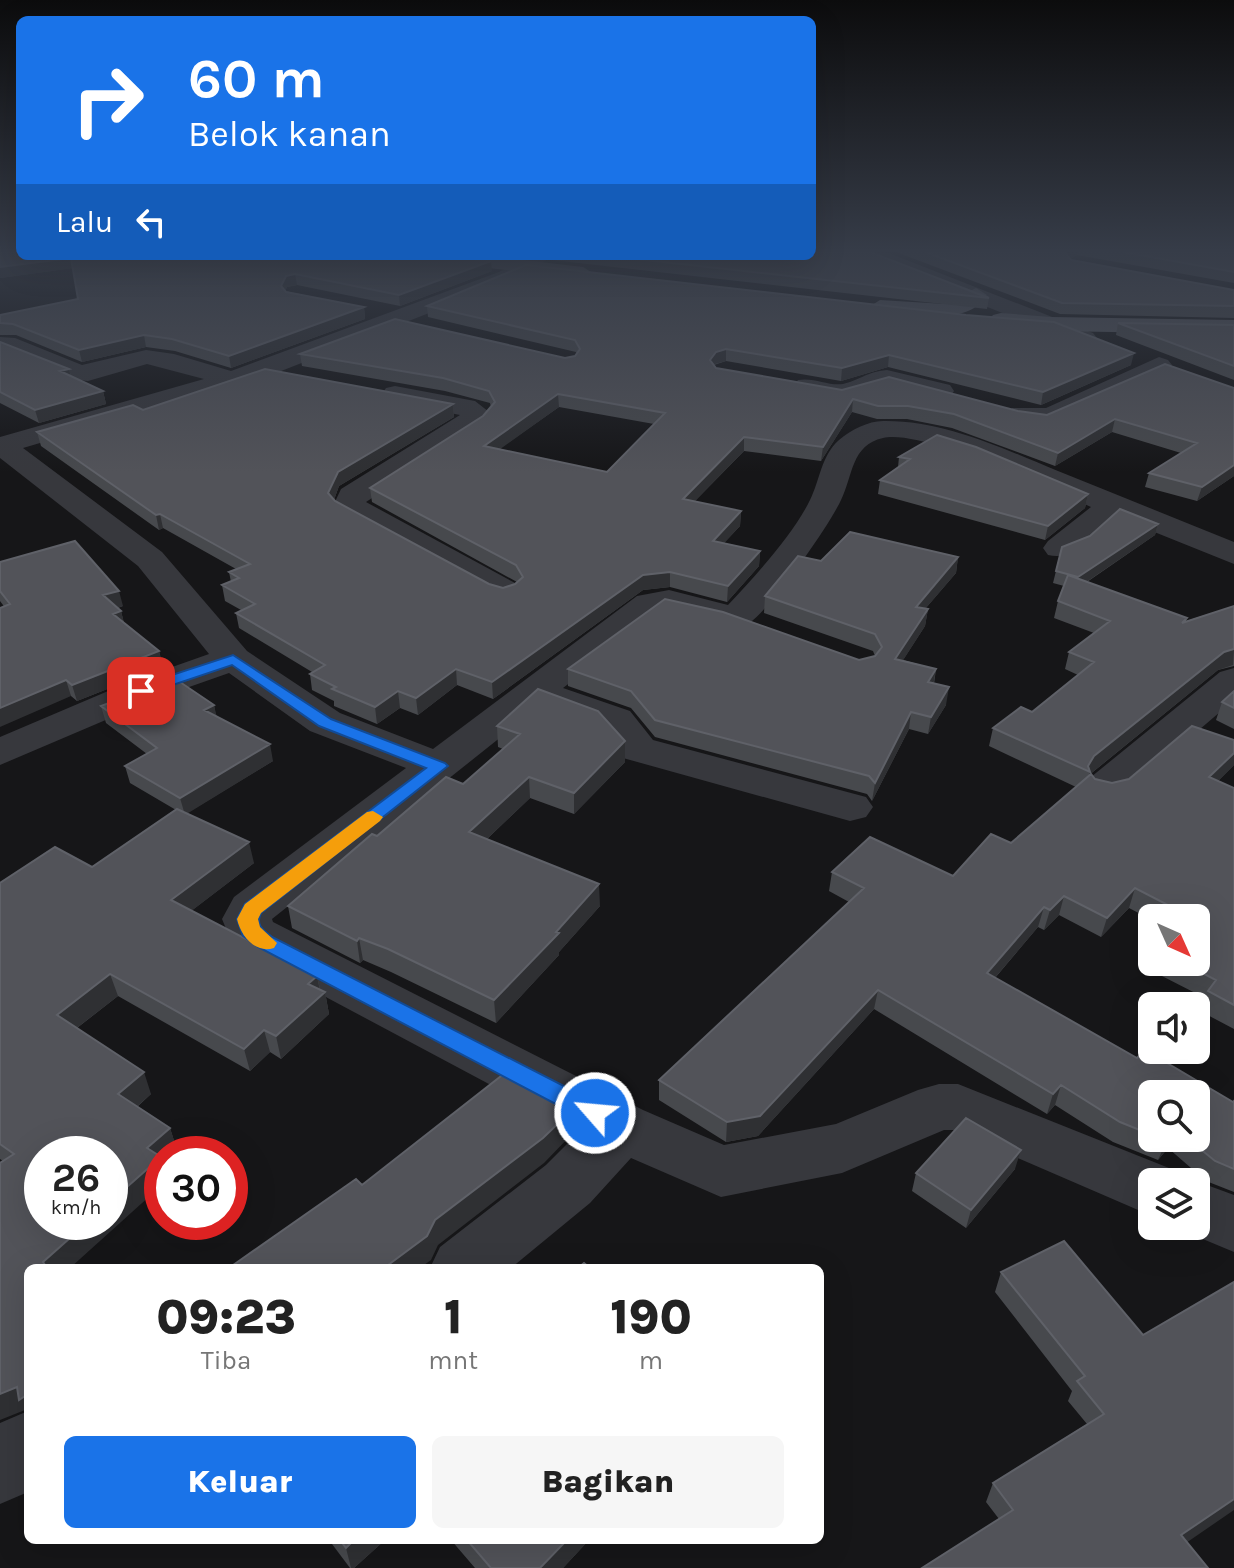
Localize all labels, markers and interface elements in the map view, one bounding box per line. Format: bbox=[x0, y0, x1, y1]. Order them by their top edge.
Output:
text: 60 m bbox=[188, 46, 325, 111]
icon: right bbox=[56, 48, 160, 152]
text: Belok kanan bbox=[188, 113, 391, 155]
icon: left bbox=[129, 200, 173, 244]
text: Lalu bbox=[56, 204, 113, 240]
pin bbox=[107, 657, 175, 725]
icon: arrive bbox=[119, 669, 163, 713]
north arrow bbox=[1138, 904, 1210, 976]
map controls bbox=[1138, 904, 1210, 1240]
button: sound bbox=[1138, 992, 1210, 1064]
position arrow bbox=[553, 1071, 637, 1155]
button: search bbox=[1138, 1080, 1210, 1152]
speed limit sign: 30 bbox=[144, 1136, 248, 1240]
text: 26 bbox=[52, 1154, 100, 1201]
button: layers bbox=[1138, 1168, 1210, 1240]
text: km/h bbox=[51, 1196, 101, 1219]
text: 09:23 bbox=[156, 1289, 296, 1345]
text: 1 bbox=[444, 1289, 462, 1345]
text: 190 bbox=[610, 1289, 692, 1345]
text: Tiba bbox=[201, 1345, 251, 1376]
text: mnt bbox=[428, 1345, 478, 1376]
text: m bbox=[639, 1345, 663, 1376]
button: Keluar bbox=[64, 1436, 416, 1528]
button: Bagikan bbox=[432, 1436, 784, 1528]

